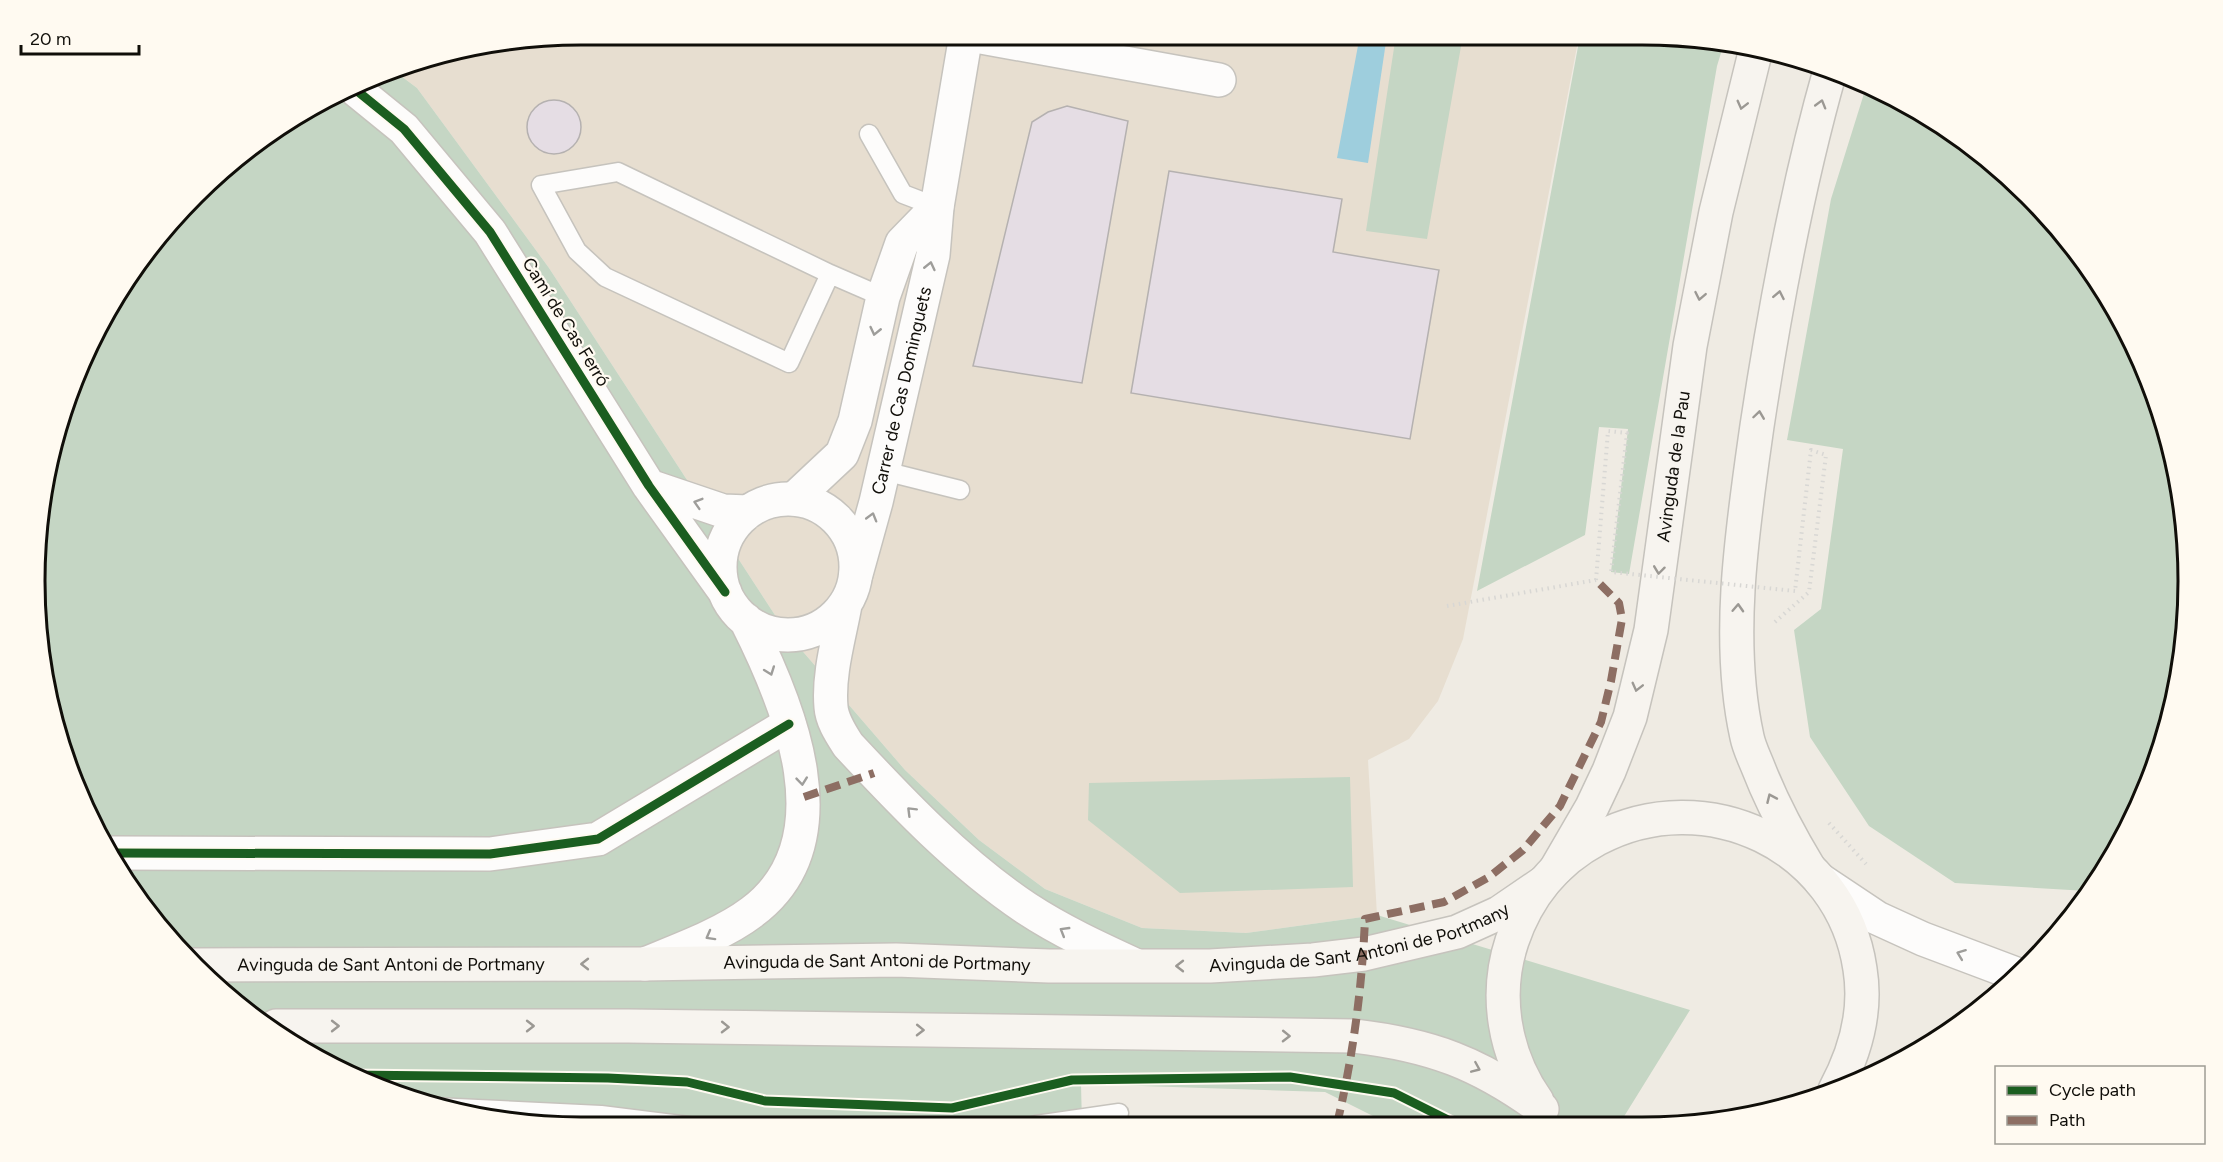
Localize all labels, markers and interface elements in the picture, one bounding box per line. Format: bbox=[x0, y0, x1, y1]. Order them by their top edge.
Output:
scale bar bbox=[21, 18, 140, 56]
text: 20 m bbox=[30, 28, 71, 50]
one-way arrow bbox=[1813, 99, 1826, 109]
one-way arrow bbox=[1737, 100, 1750, 110]
street label: Camí de Cas Ferró bbox=[517, 253, 615, 391]
one-way arrow bbox=[923, 261, 936, 271]
street label: Carrer de Cas Dominguets bbox=[867, 285, 936, 497]
one-way arrow bbox=[1694, 290, 1707, 300]
one-way arrow bbox=[1772, 290, 1785, 300]
one-way arrow bbox=[870, 326, 883, 336]
street label: Avinguda de la Pau bbox=[1652, 390, 1695, 543]
one-way arrow bbox=[1752, 410, 1764, 419]
one-way arrow bbox=[693, 498, 704, 510]
one-way arrow bbox=[865, 512, 877, 523]
one-way arrow bbox=[1653, 566, 1665, 575]
one-way arrow bbox=[1732, 604, 1745, 613]
one-way arrow bbox=[763, 665, 776, 676]
one-way arrow bbox=[1632, 682, 1645, 692]
one-way arrow bbox=[795, 777, 808, 786]
one-way arrow bbox=[1766, 793, 1778, 804]
one-way arrow bbox=[907, 807, 918, 817]
street label: Avinguda de Sant Antoni de Portmany bbox=[1209, 898, 1514, 977]
one-way arrow bbox=[1060, 926, 1070, 938]
one-way arrow bbox=[706, 928, 716, 940]
street label: Avinguda de Sant Antoni de Portmany bbox=[723, 949, 1031, 976]
one-way arrow bbox=[1956, 949, 1967, 961]
street label: Avinguda de Sant Antoni de Portmany bbox=[237, 953, 545, 976]
one-way arrow bbox=[580, 958, 589, 970]
one-way arrow bbox=[1175, 960, 1184, 972]
one-way arrow bbox=[330, 1020, 339, 1032]
one-way arrow bbox=[525, 1020, 534, 1032]
one-way arrow bbox=[720, 1021, 729, 1034]
one-way arrow bbox=[915, 1024, 924, 1036]
one-way arrow bbox=[1281, 1029, 1290, 1042]
one-way arrow bbox=[1470, 1061, 1481, 1073]
legend bbox=[1995, 1066, 2205, 1144]
text: Cycle path bbox=[2049, 1079, 2136, 1101]
text: Path bbox=[2049, 1109, 2085, 1131]

